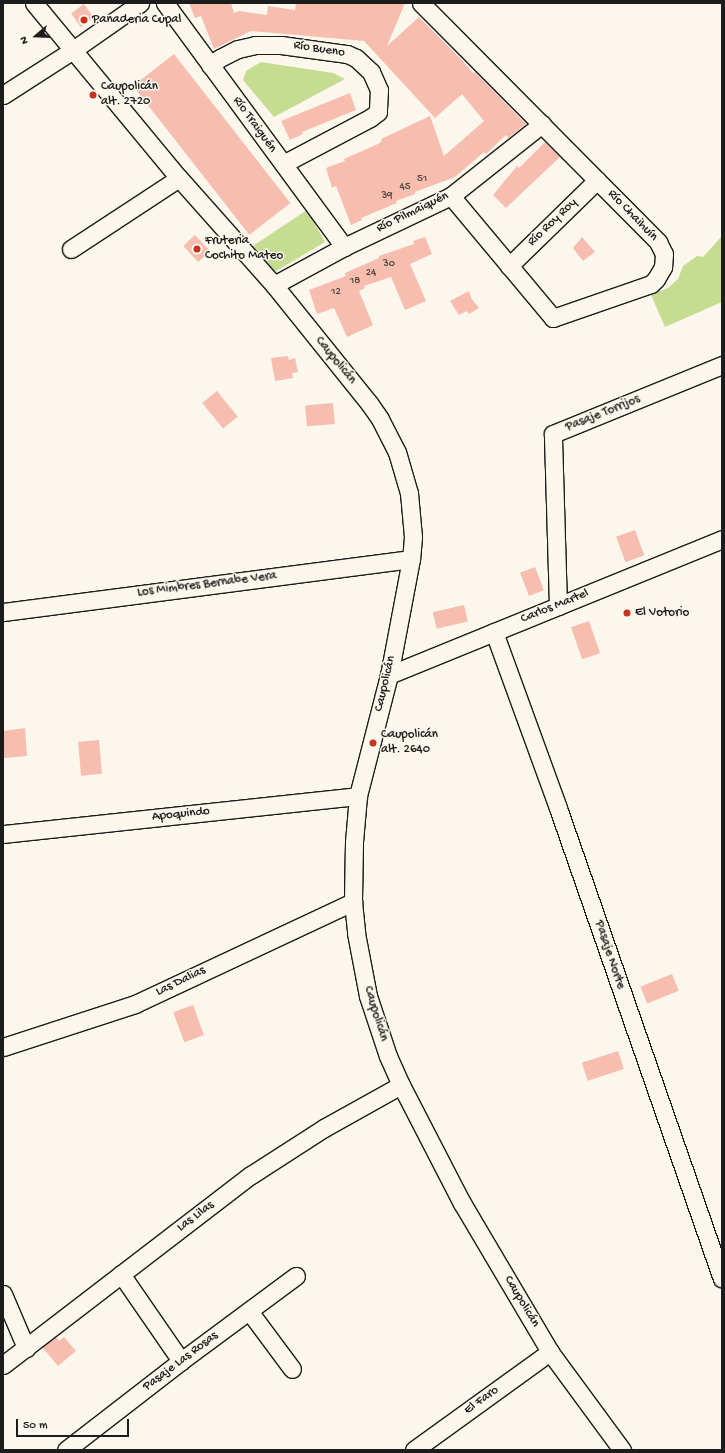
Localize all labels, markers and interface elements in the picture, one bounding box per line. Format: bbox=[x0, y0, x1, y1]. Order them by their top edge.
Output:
place label: Panaderia Cupal bbox=[92, 12, 181, 28]
marker: Panaderia Cupal bbox=[79, 15, 89, 25]
north arrow bbox=[16, 16, 56, 56]
text: N bbox=[18, 35, 31, 45]
street label: Río Bueno bbox=[292, 38, 346, 62]
place label: Caupolicán alt. 2720 bbox=[101, 80, 158, 111]
marker: Caupolicán alt. 2720 bbox=[88, 90, 98, 100]
street label: Río Traiguén bbox=[228, 94, 280, 156]
house number: 51 bbox=[417, 172, 427, 186]
house number: 45 bbox=[400, 180, 410, 194]
street label: Río Chaihuín bbox=[604, 187, 660, 245]
street label: Río Pilmaiquén bbox=[374, 189, 452, 237]
house number: 39 bbox=[381, 189, 393, 203]
street label: Río Roy Roy bbox=[525, 196, 581, 250]
place label: Fruteria Cochito Mateo bbox=[205, 234, 283, 265]
marker: Fruteria Cochito Mateo bbox=[192, 244, 202, 254]
house number: 30 bbox=[383, 257, 395, 271]
house number: 24 bbox=[366, 266, 376, 280]
house number: 18 bbox=[350, 274, 360, 288]
house number: 12 bbox=[331, 285, 341, 299]
street label: Caupolicán bbox=[311, 334, 359, 388]
street label: Pasaje Torrijos bbox=[563, 392, 643, 436]
street label: Los Mimbres Bernabe Vera bbox=[136, 569, 278, 601]
street label: Carlos Martel bbox=[519, 586, 591, 628]
place label: El Votorio bbox=[635, 605, 689, 621]
marker: El Votorio bbox=[622, 608, 632, 618]
street label: Caupolicán bbox=[372, 654, 400, 714]
place label: Caupolicán alt. 2640 bbox=[381, 728, 438, 759]
marker: Caupolicán alt. 2640 bbox=[368, 738, 378, 748]
street label: Apoquindo bbox=[151, 804, 211, 826]
street label: Pasaje Norte bbox=[590, 919, 628, 991]
street label: Las Dalias bbox=[154, 963, 208, 1001]
street label: Caupolicán bbox=[359, 984, 391, 1044]
street label: Las Lilas bbox=[174, 1198, 218, 1236]
street label: Caupolicán bbox=[500, 1274, 542, 1330]
street label: Pasaje Las Rosas bbox=[140, 1329, 222, 1395]
street label: El Faro bbox=[462, 1383, 502, 1419]
scale bar bbox=[18, 1411, 131, 1437]
text: 50 m bbox=[23, 1419, 48, 1433]

